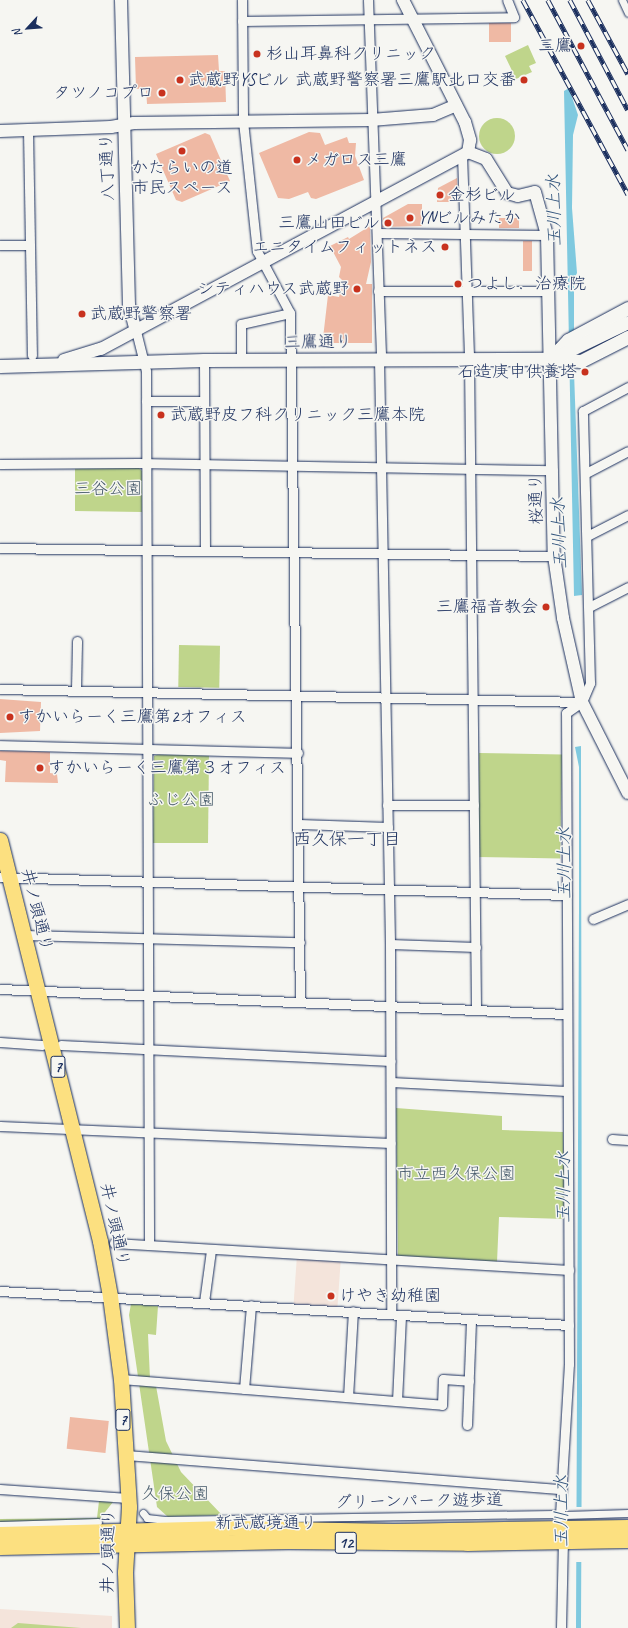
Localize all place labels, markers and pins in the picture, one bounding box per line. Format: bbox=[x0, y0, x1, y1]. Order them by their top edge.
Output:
place label: 三鷹 bbox=[538, 36, 572, 56]
marker: 三鷹 bbox=[575, 40, 587, 52]
place label: 杉山耳鼻科クリニック bbox=[266, 44, 436, 64]
marker: 杉山耳鼻科クリニック bbox=[251, 48, 263, 60]
place label: 武蔵野YSビル bbox=[188, 70, 289, 90]
place label: 武蔵野警察署三鷹駅北口交番 bbox=[295, 70, 516, 90]
marker: 武蔵野YSビル bbox=[175, 75, 185, 85]
marker: 武蔵野警察署三鷹駅北口交番 bbox=[519, 75, 529, 85]
place label: タツノコプロ bbox=[52, 83, 154, 103]
marker: タツノコプロ bbox=[157, 88, 167, 98]
marker: かたらいの道 市民スペース bbox=[177, 146, 187, 156]
place label: メガロス三鷹 bbox=[305, 150, 407, 170]
marker: メガロス三鷹 bbox=[292, 155, 302, 165]
place label: かたらいの道 市民スペース bbox=[131, 158, 233, 198]
place label: 金杉ビル bbox=[448, 185, 516, 205]
marker: 金杉ビル bbox=[435, 190, 445, 200]
place label: YNビルみたか bbox=[418, 208, 521, 228]
place label: 三鷹山田ビル bbox=[278, 213, 380, 233]
marker: YNビルみたか bbox=[405, 213, 415, 223]
marker: 三鷹山田ビル bbox=[383, 218, 393, 228]
place label: エニタイムフィットネス bbox=[250, 237, 437, 257]
marker: エニタイムフィットネス bbox=[440, 242, 450, 252]
place label: つよし．治療院 bbox=[467, 274, 586, 294]
marker: つよし．治療院 bbox=[452, 278, 464, 290]
place label: シティハウス武蔵野 bbox=[196, 279, 349, 299]
marker: シティハウス武蔵野 bbox=[352, 284, 362, 294]
place label: 武蔵野警察署 bbox=[90, 304, 192, 324]
marker: 武蔵野警察署 bbox=[77, 309, 87, 319]
place label: 石造庚申供養塔 bbox=[458, 362, 577, 382]
marker: 石造庚申供養塔 bbox=[580, 367, 590, 377]
place label: 武蔵野皮フ科クリニック三鷹本院 bbox=[170, 405, 425, 425]
marker: 武蔵野皮フ科クリニック三鷹本院 bbox=[155, 409, 167, 421]
place label: 三鷹福音教会 bbox=[436, 597, 538, 617]
marker: 三鷹福音教会 bbox=[541, 602, 551, 612]
place label: すかいらーく三鷹第2オフィス bbox=[18, 707, 247, 727]
marker: すかいらーく三鷹第2オフィス bbox=[5, 712, 15, 722]
place label: すかいらーく三鷹第３オフィス bbox=[48, 758, 286, 778]
marker: すかいらーく三鷹第３オフィス bbox=[35, 763, 45, 773]
place label: けやき幼稚園 bbox=[339, 1286, 441, 1306]
marker: けやき幼稚園 bbox=[326, 1291, 336, 1301]

